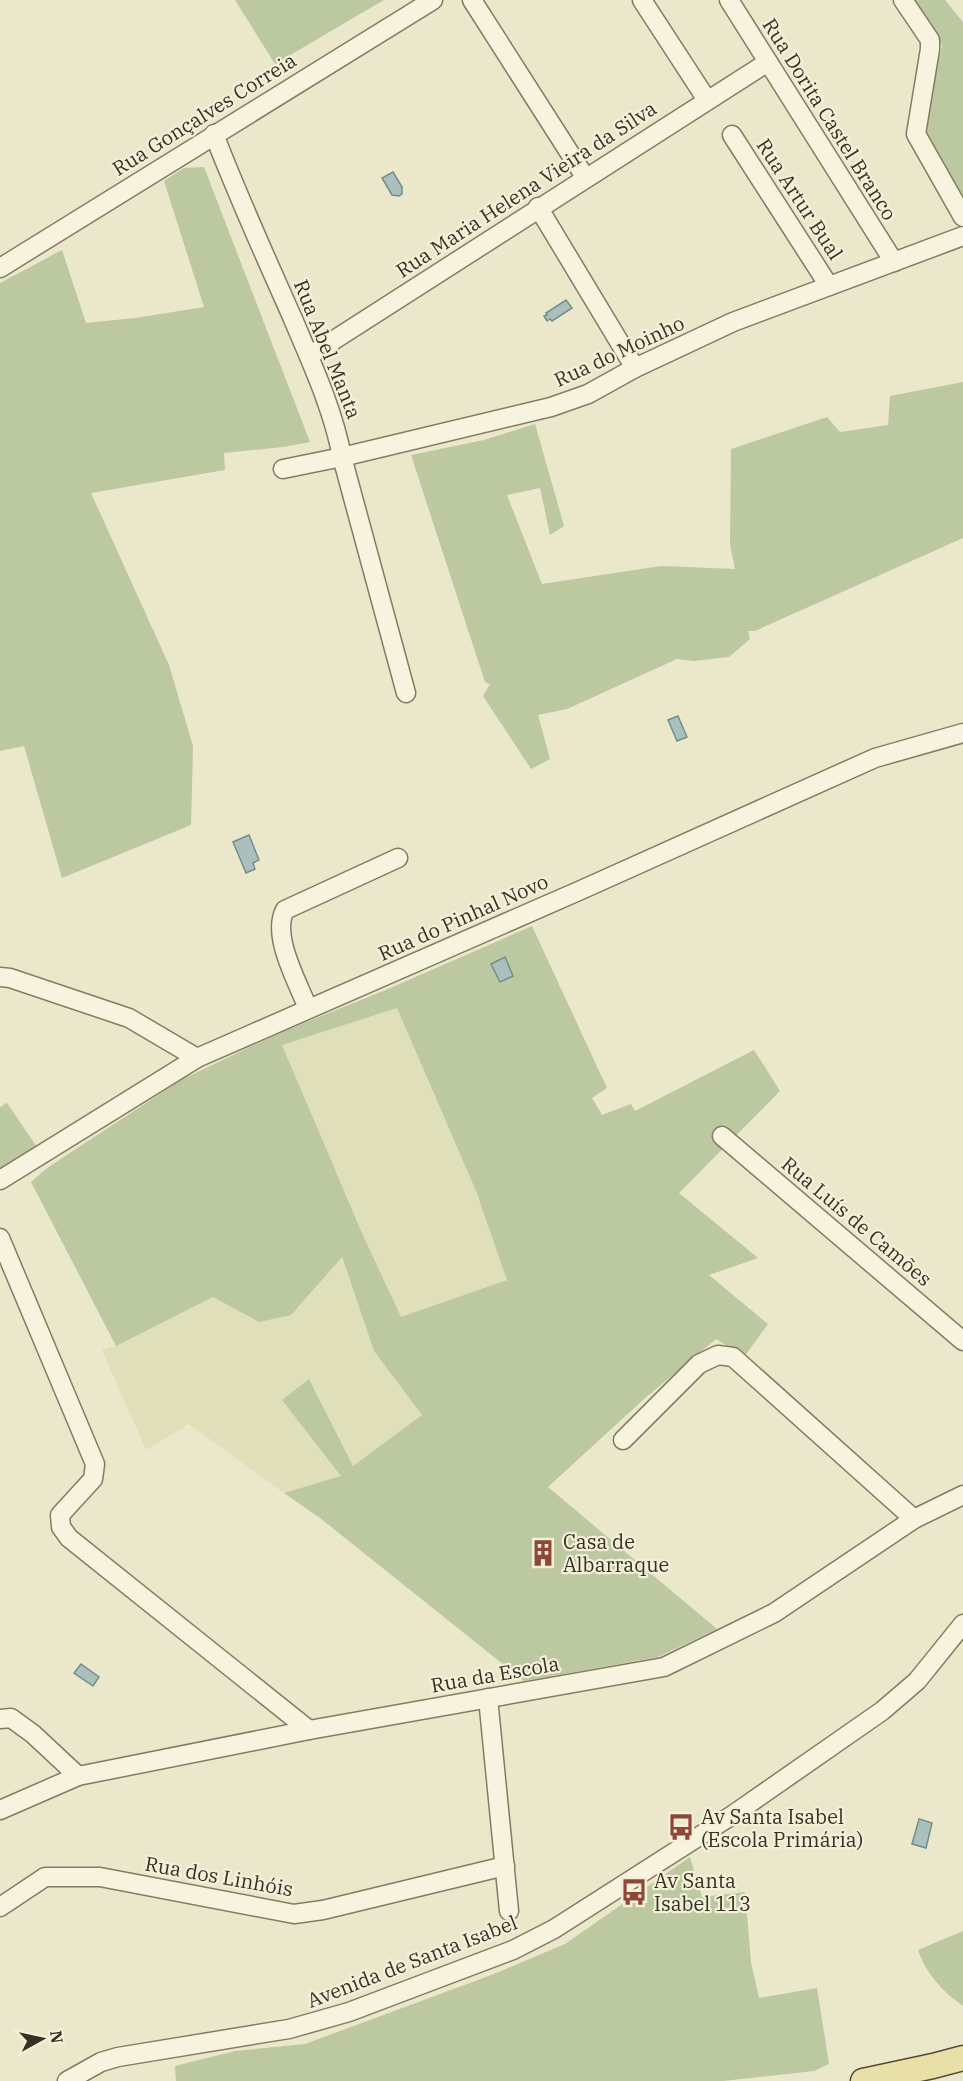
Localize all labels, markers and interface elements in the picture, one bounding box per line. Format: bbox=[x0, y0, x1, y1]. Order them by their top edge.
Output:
street label: Rua Dorita Castel Branco bbox=[757, 13, 903, 225]
street label: Rua Gonçalves Correia bbox=[107, 46, 301, 182]
street label: Rua Maria Helena Vieira da Silva bbox=[390, 94, 662, 284]
street label: Rua Artur Bual bbox=[751, 133, 849, 265]
street label: Rua Abel Manta bbox=[288, 275, 368, 423]
street label: Rua do Moinho bbox=[549, 309, 689, 393]
street label: Rua do Pinhal Novo bbox=[374, 867, 552, 967]
street label: Rua Luís de Camões bbox=[776, 1150, 938, 1292]
place label: Casa de Albarraque bbox=[563, 1528, 669, 1578]
building icon: Casa de Albarraque bbox=[528, 1538, 558, 1568]
street label: Rua da Escola bbox=[429, 1649, 561, 1699]
place label: Av Santa Isabel (Escola Primária) bbox=[701, 1803, 863, 1853]
bus stop icon: Av Santa Isabel (Escola Primária) bbox=[666, 1812, 696, 1842]
street label: Rua dos Linhóis bbox=[143, 1850, 295, 1902]
place label: Av Santa Isabel 113 bbox=[654, 1867, 751, 1917]
bus stop icon: Av Santa Isabel 113 bbox=[619, 1877, 649, 1907]
street label: Avenida de Santa Isabel bbox=[303, 1908, 521, 2014]
north arrow bbox=[12, 2009, 72, 2069]
text: N bbox=[46, 2029, 68, 2045]

